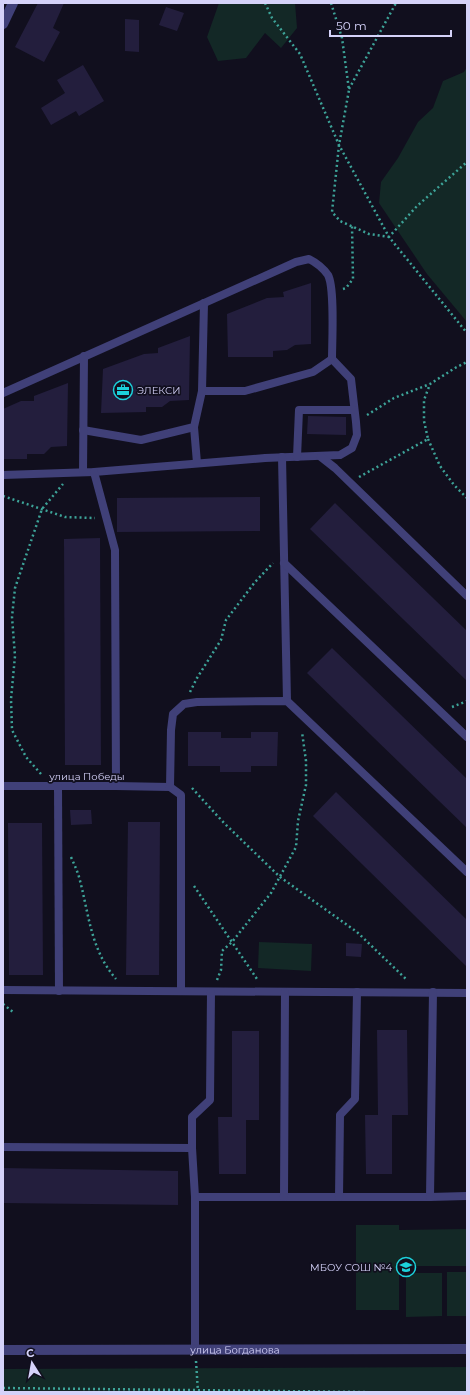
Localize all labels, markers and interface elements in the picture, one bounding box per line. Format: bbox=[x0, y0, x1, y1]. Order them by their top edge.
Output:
scale bar bbox=[330, 12, 451, 38]
text: 50 m bbox=[336, 18, 367, 33]
office icon: ЭЛЕКСИ bbox=[112, 379, 134, 401]
place label: ЭЛЕКСИ bbox=[137, 384, 180, 397]
street label: улица Победы bbox=[48, 770, 125, 783]
school or university icon: МБОУ СОШ №4 bbox=[395, 1256, 417, 1278]
place label: МБОУ СОШ №4 bbox=[310, 1261, 392, 1274]
north arrow bbox=[12, 1343, 52, 1383]
street label: улица Богданова bbox=[189, 1343, 280, 1356]
text: С bbox=[25, 1346, 35, 1361]

